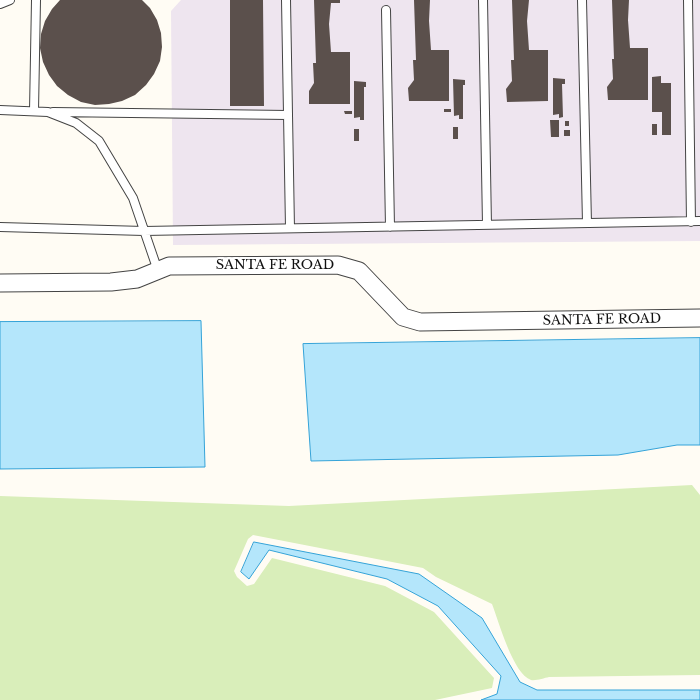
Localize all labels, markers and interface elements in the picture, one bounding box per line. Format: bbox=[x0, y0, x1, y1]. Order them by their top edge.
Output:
street label: SANTA FE ROAD bbox=[216, 257, 334, 273]
street label: SANTA FE ROAD bbox=[543, 311, 661, 329]

